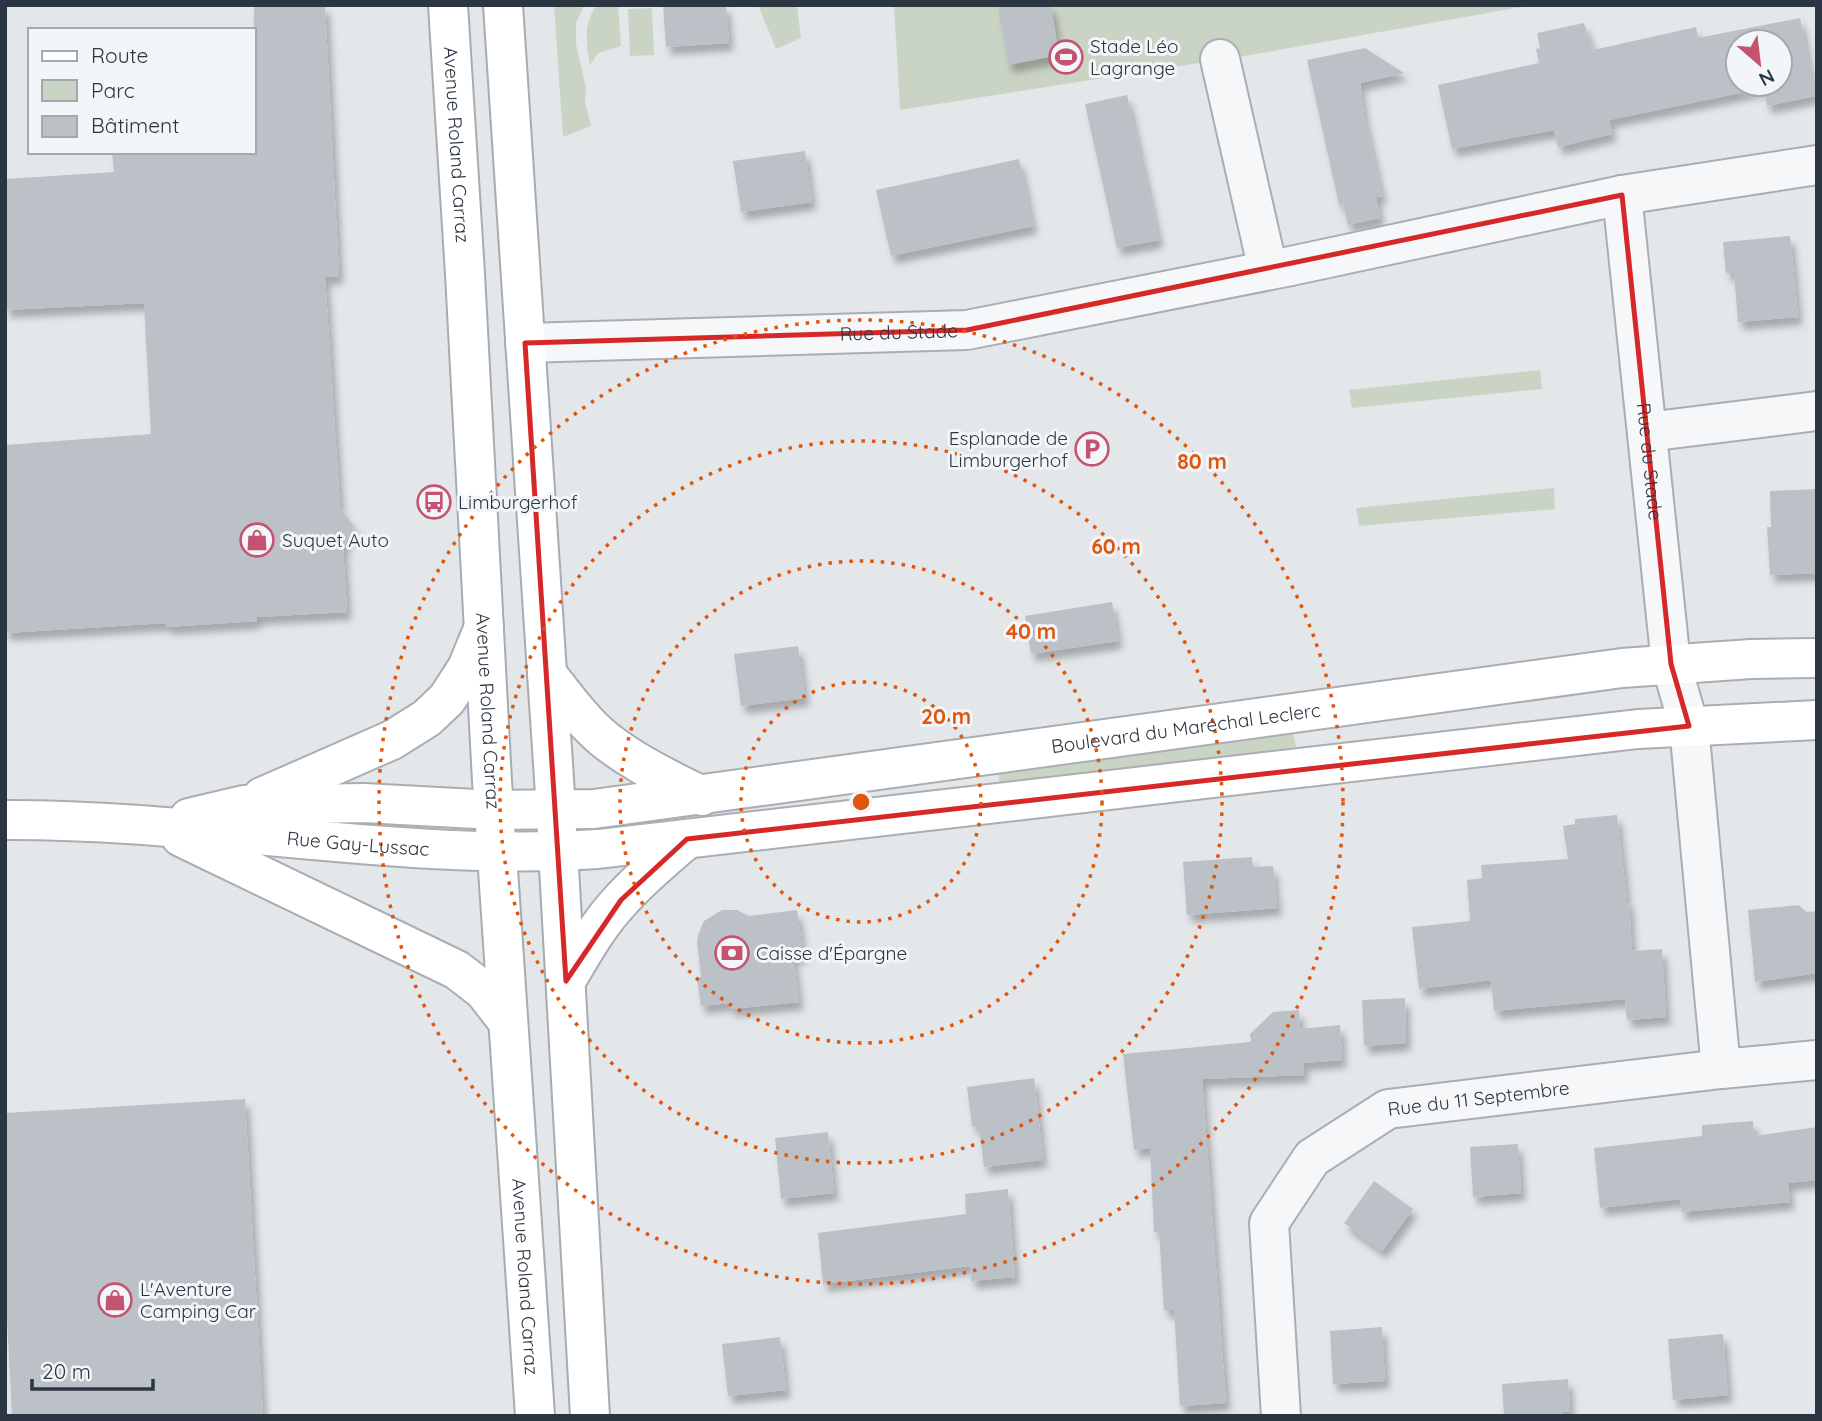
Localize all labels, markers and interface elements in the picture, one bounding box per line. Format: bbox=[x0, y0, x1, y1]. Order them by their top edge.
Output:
legend bbox=[28, 28, 256, 154]
north arrow bbox=[1724, 28, 1794, 98]
place label: Stade Léo Lagrange bbox=[1090, 34, 1178, 80]
sports icon: Stade Léo Lagrange bbox=[1047, 38, 1085, 76]
text: Route bbox=[91, 42, 148, 68]
street label: Avenue Roland Carraz bbox=[439, 46, 475, 244]
text: N bbox=[1755, 64, 1779, 92]
text: Parc bbox=[91, 77, 135, 103]
text: Bâtiment bbox=[91, 112, 179, 138]
street label: Rue du Stade bbox=[839, 318, 958, 346]
street label: Rue du Stade bbox=[1632, 402, 1668, 522]
place label: Esplanade de Limburgerhof bbox=[949, 426, 1068, 472]
parking icon: Esplanade de Limburgerhof bbox=[1073, 430, 1111, 468]
text: 80 m bbox=[1177, 448, 1227, 474]
bus stop icon: Limburgerhof bbox=[415, 483, 453, 521]
place label: Limburgerhof bbox=[458, 490, 578, 514]
shop icon: Suquet Auto bbox=[238, 521, 276, 559]
place label: Suquet Auto bbox=[282, 528, 389, 552]
text: 60 m bbox=[1091, 533, 1141, 559]
street label: Avenue Roland Carraz bbox=[471, 612, 506, 810]
text: 40 m bbox=[1006, 618, 1056, 644]
street label: Boulevard du Maréchal Leclerc bbox=[1050, 697, 1322, 758]
text: 20 m bbox=[921, 703, 971, 729]
centre of rings bbox=[849, 790, 873, 814]
street label: Rue Gay-Lussac bbox=[286, 826, 430, 861]
bank icon: Caisse d'Épargne bbox=[713, 934, 751, 972]
place label: Caisse d'Épargne bbox=[756, 941, 907, 965]
street label: Rue du 11 Septembre bbox=[1386, 1075, 1571, 1121]
street label: Avenue Roland Carraz bbox=[507, 1178, 544, 1376]
place label: L'Aventure Camping Car bbox=[140, 1277, 257, 1323]
shop icon: L'Aventure Camping Car bbox=[96, 1281, 134, 1319]
scale bar bbox=[32, 1348, 152, 1392]
text: 20 m bbox=[42, 1358, 91, 1384]

